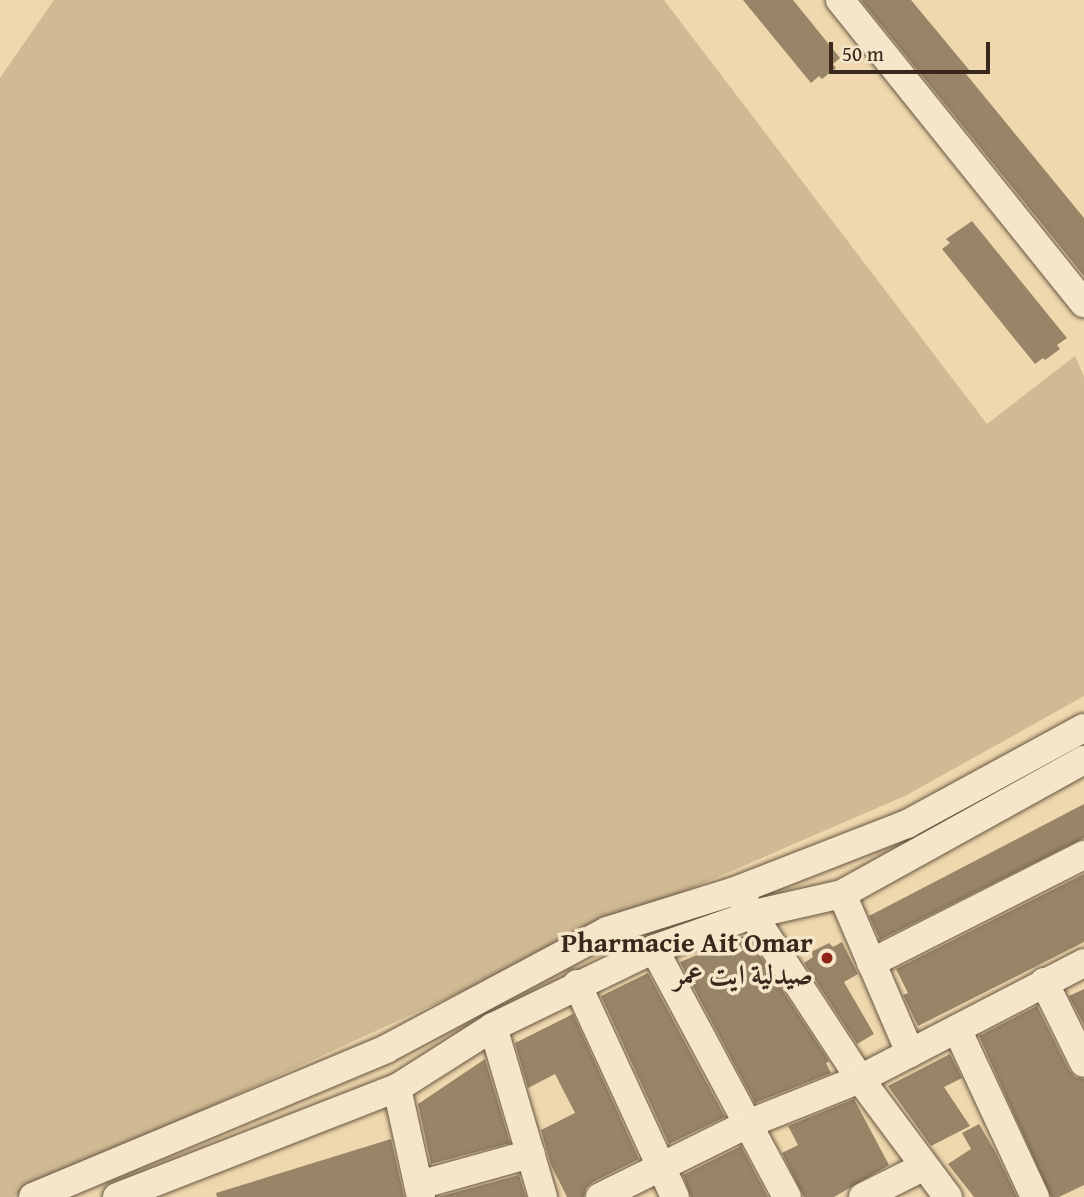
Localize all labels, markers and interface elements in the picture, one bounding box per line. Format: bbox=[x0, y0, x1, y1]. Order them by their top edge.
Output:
scale bar bbox=[832, 28, 993, 72]
text: 50 m bbox=[842, 38, 884, 69]
place label: Pharmacie Ait Omar صيدلية ايت عمر bbox=[561, 925, 813, 991]
marker: Pharmacie Ait Omar صيدلية ايت عمر bbox=[819, 950, 835, 966]

